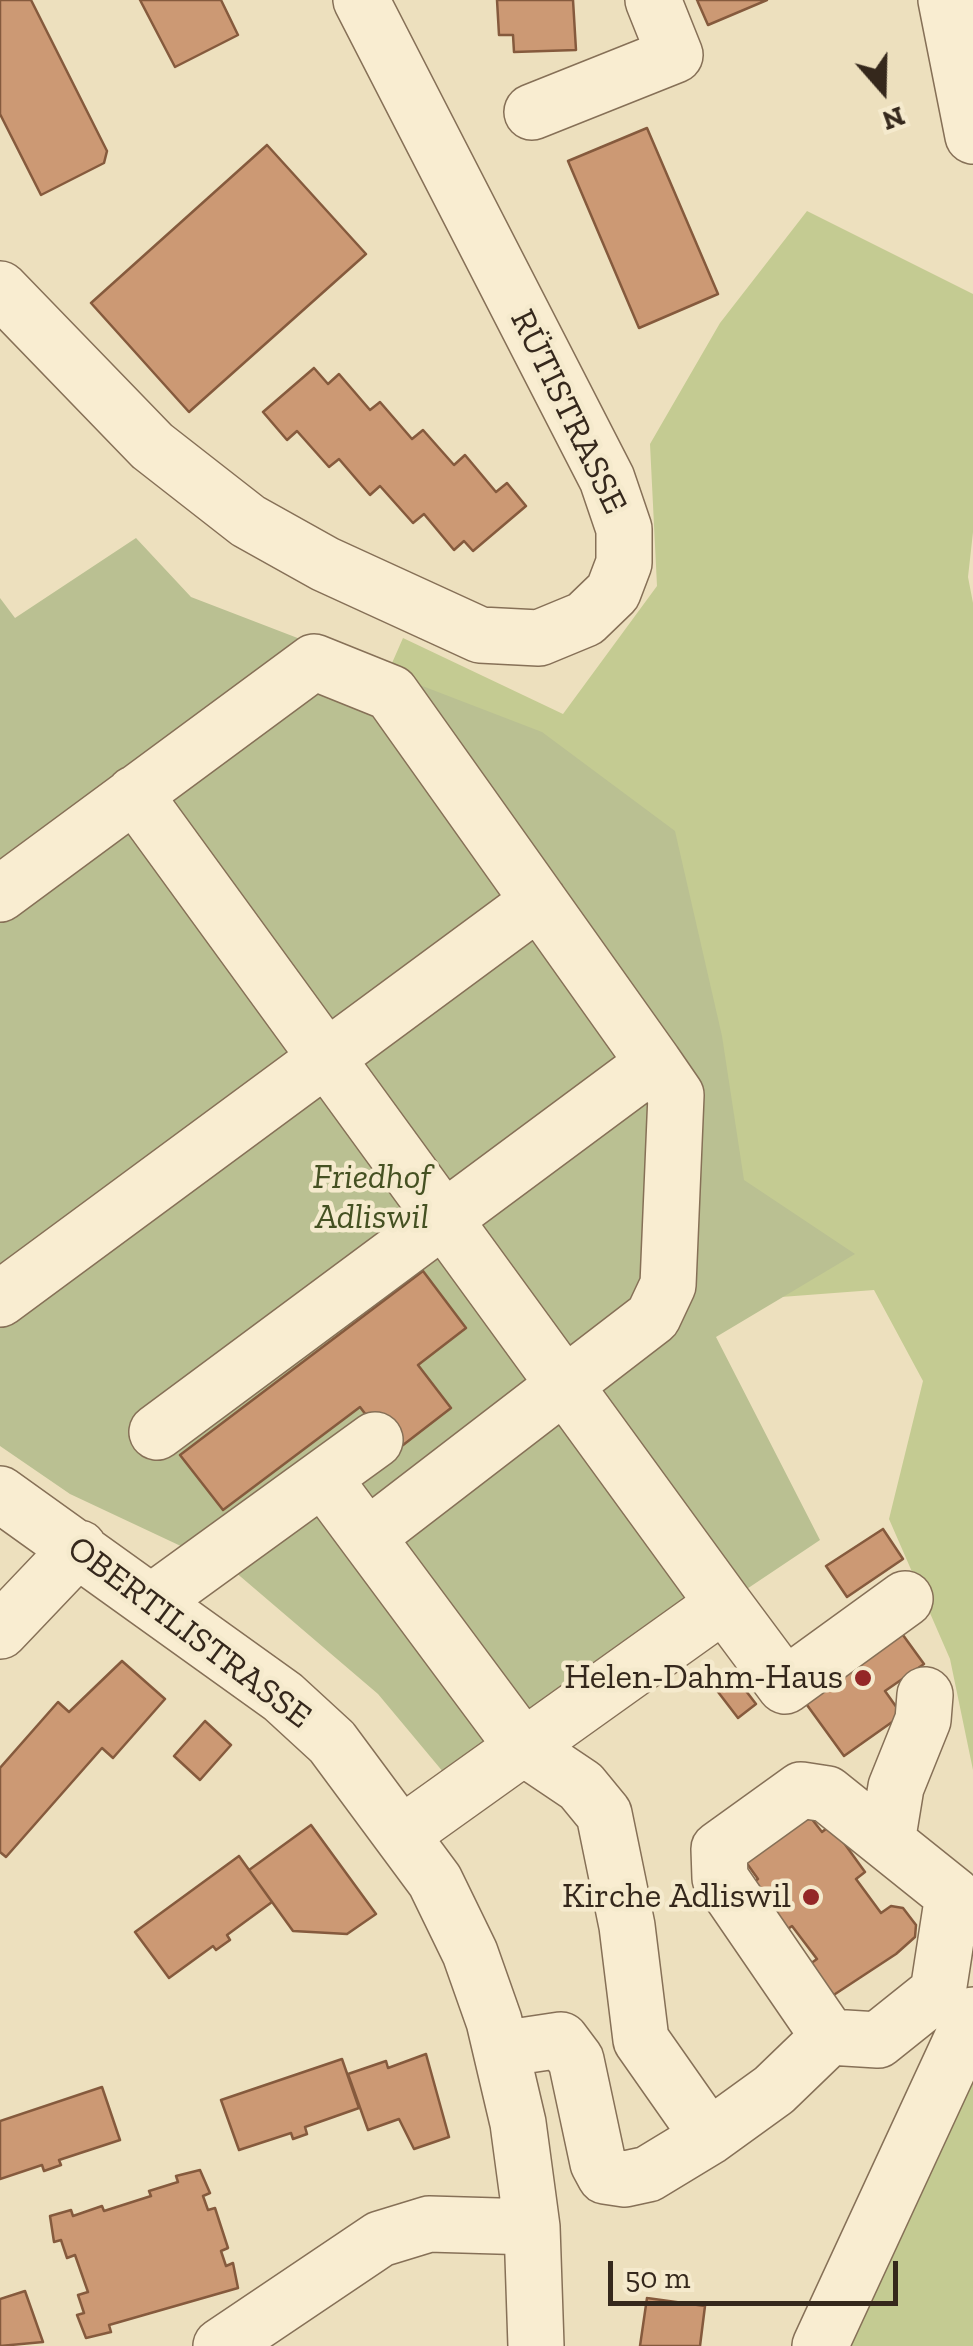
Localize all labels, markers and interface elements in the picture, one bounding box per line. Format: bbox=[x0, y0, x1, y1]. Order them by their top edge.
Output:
north arrow bbox=[833, 40, 933, 140]
text: N bbox=[878, 100, 909, 138]
street label: RÜTISTRASSE bbox=[501, 303, 635, 521]
park label: Friedhof Adliswil bbox=[313, 1157, 431, 1239]
street label: OBERTILISTRASSE bbox=[59, 1528, 319, 1738]
place label: Helen-Dahm-Haus bbox=[564, 1657, 843, 1699]
marker: Helen-Dahm-Haus bbox=[852, 1667, 874, 1689]
place label: Kirche Adliswil bbox=[562, 1876, 791, 1918]
marker: Kirche Adliswil bbox=[800, 1886, 822, 1908]
scale bar bbox=[613, 2241, 903, 2303]
text: 50 m bbox=[625, 2260, 690, 2296]

